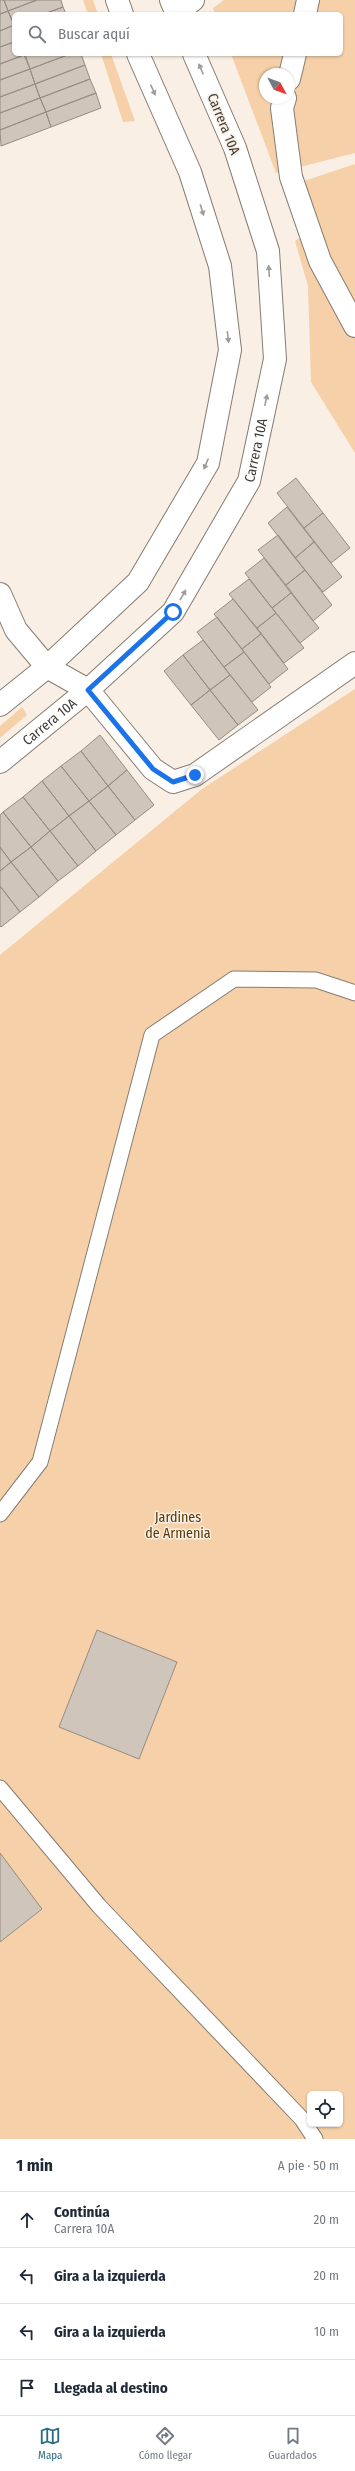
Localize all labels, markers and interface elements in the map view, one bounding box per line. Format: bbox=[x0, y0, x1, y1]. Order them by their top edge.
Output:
search box bbox=[12, 12, 343, 56]
icon: search bbox=[26, 23, 48, 45]
text: Buscar aquí bbox=[58, 25, 130, 43]
one-way arrow bbox=[198, 64, 204, 75]
north arrow bbox=[259, 68, 295, 104]
one-way arrow bbox=[151, 84, 157, 96]
street label: Carrera 10A bbox=[204, 91, 244, 158]
one-way arrow bbox=[199, 204, 205, 216]
one-way arrow bbox=[266, 265, 273, 277]
one-way arrow bbox=[225, 331, 231, 343]
one-way arrow bbox=[264, 394, 270, 406]
street label: Carrera 10A bbox=[241, 416, 271, 484]
one-way arrow bbox=[203, 458, 209, 470]
one-way arrow bbox=[179, 589, 186, 601]
route start bbox=[164, 603, 182, 621]
street label: Carrera 10A bbox=[19, 694, 81, 749]
route end bbox=[186, 766, 204, 784]
park label: Jardines de Armenia bbox=[145, 1509, 211, 1542]
map controls bbox=[307, 2091, 343, 2127]
button: locate bbox=[307, 2091, 343, 2127]
text: 1 min bbox=[16, 2155, 53, 2176]
text: A pie · 50 m bbox=[278, 2158, 339, 2173]
text: Continúa bbox=[54, 2203, 110, 2221]
icon: ahead bbox=[16, 2209, 38, 2231]
text: 20 m bbox=[313, 2212, 339, 2227]
text: Carrera 10A bbox=[54, 2221, 114, 2236]
icon: left bbox=[16, 2265, 38, 2287]
text: Gira a la izquierda bbox=[54, 2267, 166, 2285]
text: 20 m bbox=[313, 2268, 339, 2283]
icon: left bbox=[16, 2321, 38, 2343]
text: Gira a la izquierda bbox=[54, 2323, 166, 2341]
text: 10 m bbox=[314, 2324, 339, 2339]
icon: arrive bbox=[16, 2377, 38, 2399]
text: Llegada al destino bbox=[54, 2379, 168, 2397]
tab: Mapa bbox=[38, 2425, 62, 2462]
tab: Cómo llegar bbox=[139, 2425, 192, 2462]
tab: Guardados bbox=[268, 2425, 317, 2462]

